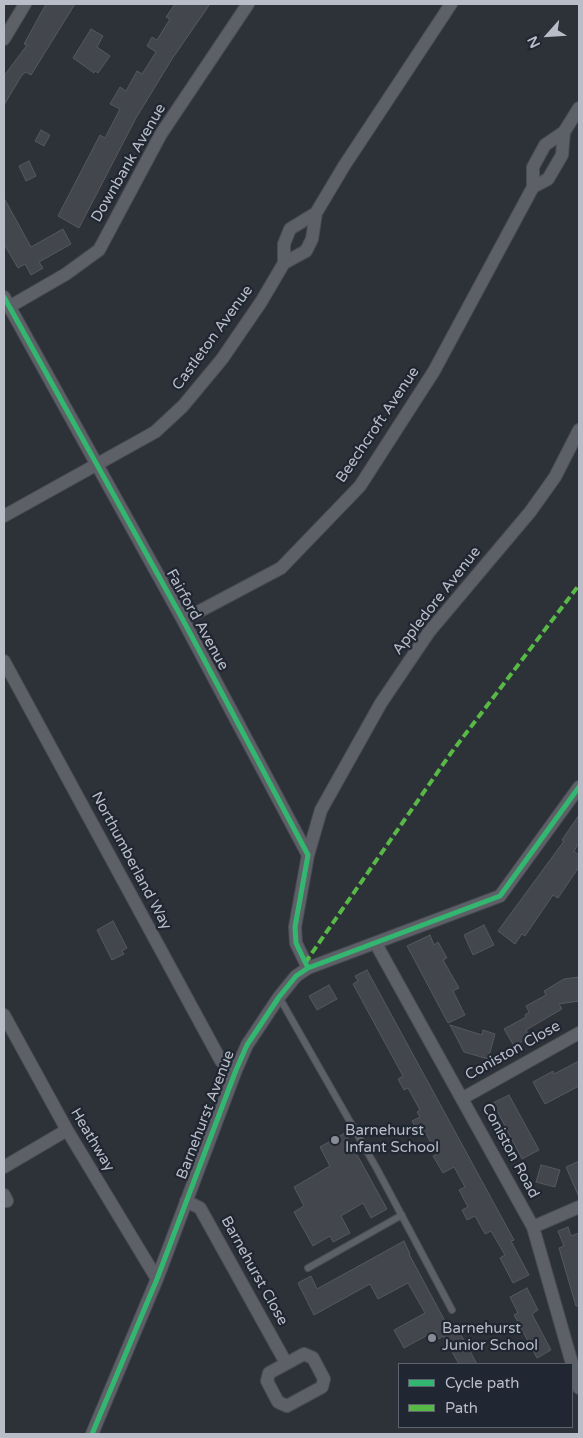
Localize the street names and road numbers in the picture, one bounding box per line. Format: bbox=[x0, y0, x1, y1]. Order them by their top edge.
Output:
street label: Downbank Avenue bbox=[88, 101, 170, 225]
street label: Castleton Avenue bbox=[169, 282, 257, 394]
street label: Beechcroft Avenue bbox=[333, 364, 423, 486]
street label: Appledore Avenue bbox=[389, 543, 485, 659]
street label: Fairford Avenue bbox=[162, 566, 232, 674]
street label: Northumberland Way bbox=[87, 789, 175, 933]
street label: Coniston Close bbox=[462, 1017, 564, 1085]
street label: Barnehurst Avenue bbox=[173, 1048, 239, 1182]
street label: Coniston Road bbox=[477, 1101, 543, 1201]
street label: Heathway bbox=[66, 1105, 118, 1175]
street label: Barnehurst Close bbox=[217, 1213, 291, 1329]

